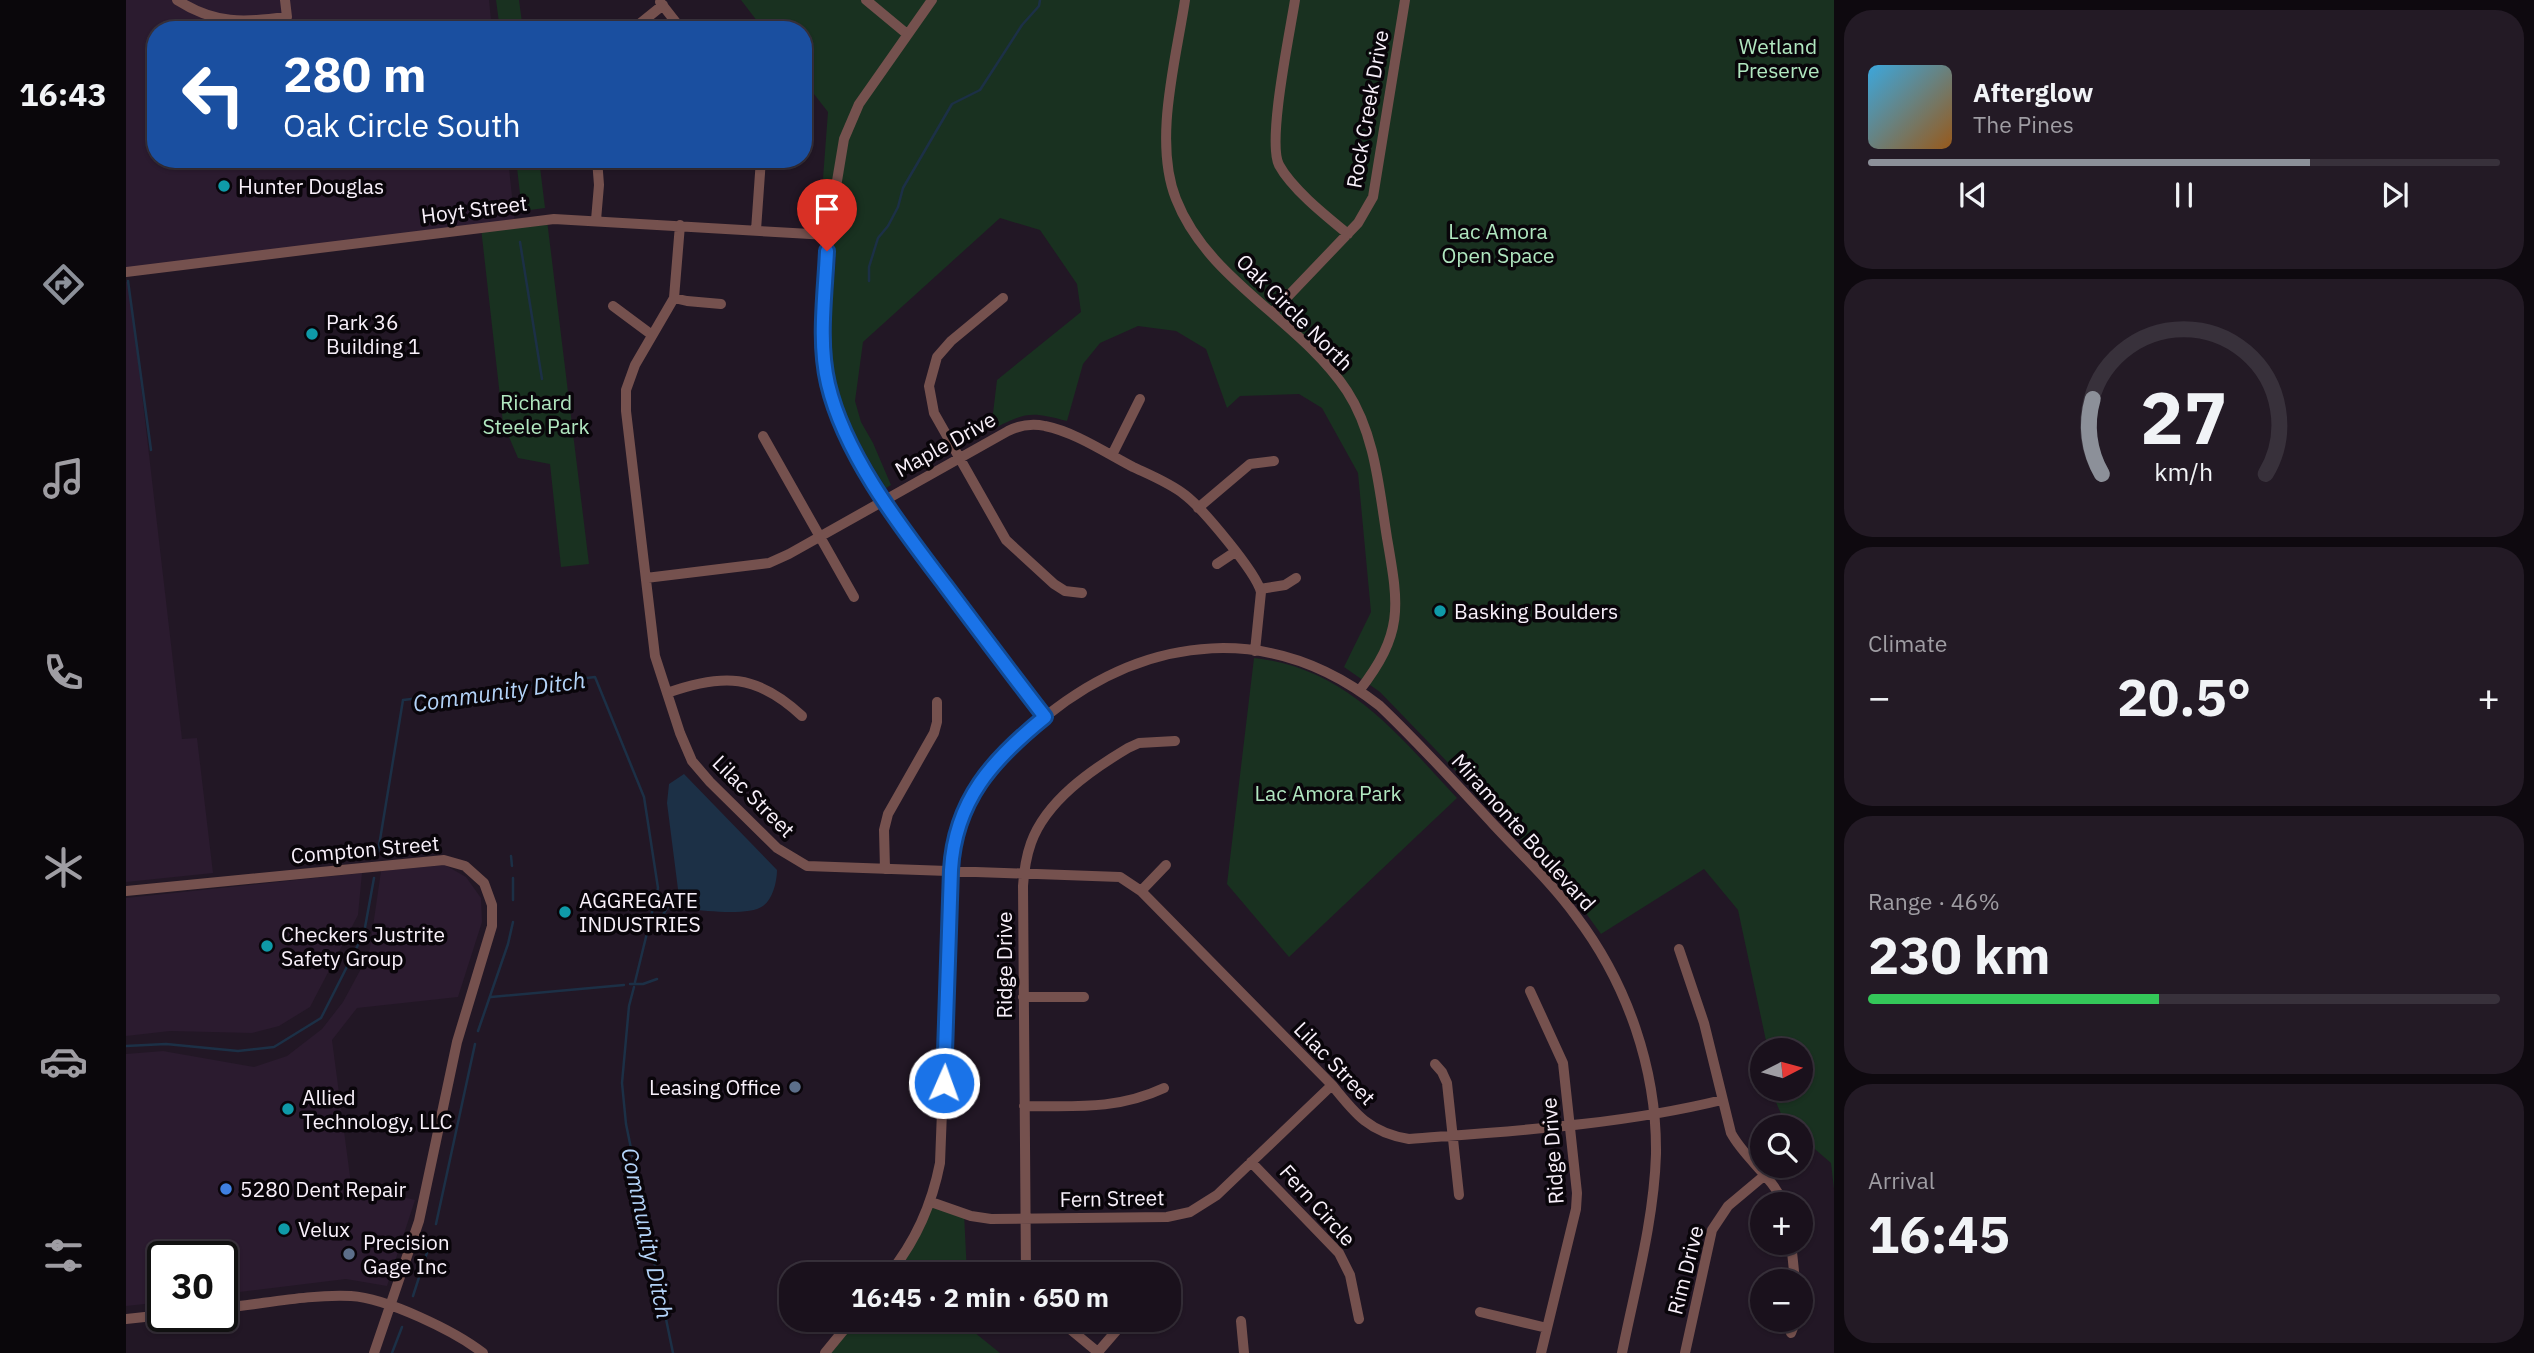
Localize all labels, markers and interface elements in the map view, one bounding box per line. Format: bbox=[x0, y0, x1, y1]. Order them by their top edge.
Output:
street label: Rock Creek Drive bbox=[1339, 28, 1395, 190]
park label: Wetland Preserve bbox=[1736, 32, 1820, 84]
text: 280 m bbox=[283, 42, 427, 105]
icon: left bbox=[168, 49, 259, 140]
text: 16:43 bbox=[19, 73, 107, 115]
text: Afterglow bbox=[1973, 75, 2093, 109]
text: Oak Circle South bbox=[283, 104, 521, 146]
text: The Pines bbox=[1973, 109, 2074, 139]
place label: Hunter Douglas bbox=[238, 172, 384, 200]
icon: previous bbox=[1954, 176, 1992, 214]
icon: pause bbox=[2165, 176, 2203, 214]
icon: next bbox=[2376, 176, 2414, 214]
marker: Hunter Douglas bbox=[216, 178, 232, 194]
pin bbox=[797, 179, 857, 251]
street label: Hoyt Street bbox=[419, 189, 529, 229]
icon: arrive bbox=[808, 190, 846, 228]
park label: Lac Amora Open Space bbox=[1441, 217, 1555, 269]
street label: Oak Circle North bbox=[1230, 247, 1360, 377]
icon: directions bbox=[39, 260, 88, 309]
place label: Park 36 Building 1 bbox=[326, 308, 421, 360]
marker: Park 36 Building 1 bbox=[304, 326, 320, 342]
text: 27 bbox=[2140, 369, 2228, 464]
park label: Richard Steele Park bbox=[482, 388, 590, 440]
street label: Maple Drive bbox=[890, 405, 1000, 483]
icon: music bbox=[39, 454, 88, 503]
text: km/h bbox=[2155, 455, 2213, 488]
place label: Basking Boulders bbox=[1454, 597, 1618, 625]
marker: Basking Boulders bbox=[1432, 603, 1448, 619]
text: Climate bbox=[1868, 628, 1947, 658]
icon: phone bbox=[39, 648, 88, 697]
text: 20.5° bbox=[2117, 663, 2251, 730]
water label: Community Ditch bbox=[411, 664, 587, 718]
text: − bbox=[1868, 672, 1891, 721]
text: + bbox=[2477, 672, 2500, 721]
street label: Miramonte Boulevard bbox=[1446, 747, 1602, 917]
street label: Lilac Street bbox=[707, 749, 801, 843]
park label: Lac Amora Park bbox=[1254, 779, 1402, 807]
street label: Compton Street bbox=[290, 829, 440, 869]
icon: climate bbox=[39, 843, 88, 892]
place label: AGGREGATE INDUSTRIES bbox=[579, 886, 701, 938]
text: Range · 46% bbox=[1868, 886, 2000, 916]
marker: AGGREGATE INDUSTRIES bbox=[557, 904, 573, 920]
street label: Ridge Drive bbox=[990, 911, 1018, 1019]
place label: Checkers Justrite Safety Group bbox=[281, 920, 445, 972]
text: 230 km bbox=[1868, 921, 2050, 988]
marker: Checkers Justrite Safety Group bbox=[259, 938, 275, 954]
street label: Lilac Street bbox=[1288, 1015, 1382, 1111]
icon: car bbox=[39, 1037, 88, 1086]
north arrow bbox=[1750, 1038, 1813, 1101]
map controls bbox=[1750, 1038, 1813, 1332]
position arrow bbox=[907, 1046, 981, 1120]
place label: Leasing Office bbox=[649, 1073, 781, 1101]
marker: Leasing Office bbox=[787, 1079, 803, 1095]
place label: Allied Technology, LLC bbox=[302, 1083, 452, 1135]
street label: Ridge Drive bbox=[1534, 1097, 1570, 1205]
marker: Allied Technology, LLC bbox=[280, 1101, 296, 1117]
button: search bbox=[1750, 1115, 1813, 1178]
water label: Community Ditch bbox=[615, 1145, 681, 1321]
street label: Fern Circle bbox=[1274, 1158, 1362, 1252]
text: Arrival bbox=[1868, 1165, 1935, 1195]
place label: 5280 Dent Repair bbox=[240, 1175, 407, 1203]
marker: 5280 Dent Repair bbox=[218, 1181, 234, 1197]
street label: Fern Street bbox=[1059, 1183, 1165, 1213]
button: + bbox=[1750, 1192, 1813, 1255]
text: 16:45 bbox=[1868, 1200, 2010, 1267]
place label: Velux bbox=[298, 1215, 350, 1243]
marker: Velux bbox=[276, 1221, 292, 1237]
street label: Rim Drive bbox=[1660, 1223, 1710, 1317]
place label: Precision Gage Inc bbox=[363, 1228, 450, 1280]
icon: filters bbox=[39, 1231, 88, 1280]
speed limit sign: 30 bbox=[147, 1241, 238, 1332]
marker: Precision Gage Inc bbox=[341, 1246, 357, 1262]
button: − bbox=[1750, 1269, 1813, 1332]
text: 16:45 · 2 min · 650 m bbox=[851, 1280, 1109, 1314]

